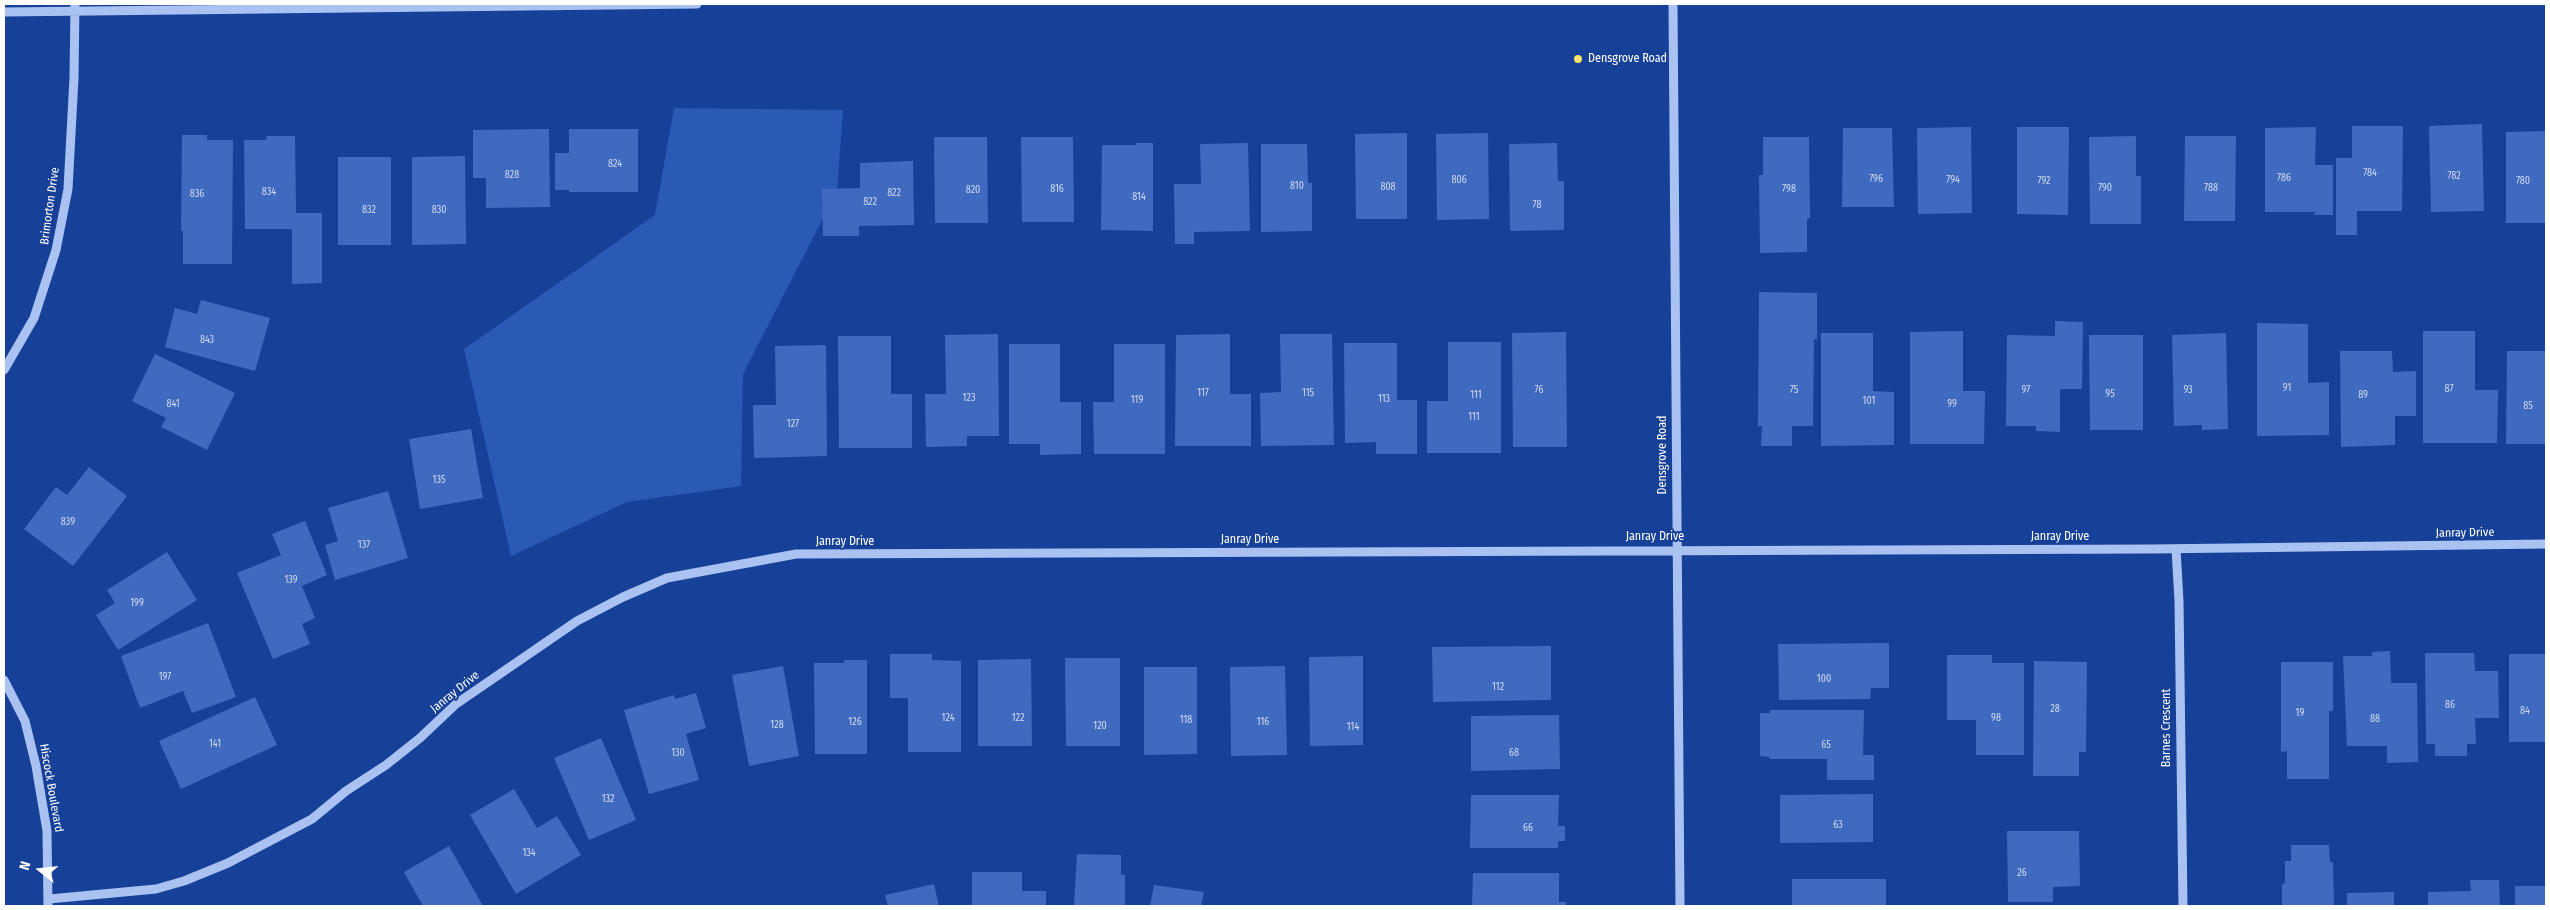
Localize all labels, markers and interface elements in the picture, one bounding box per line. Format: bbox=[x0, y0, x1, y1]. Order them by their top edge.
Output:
place label: Densgrove Road bbox=[1588, 52, 1667, 66]
marker: Densgrove Road bbox=[1572, 53, 1584, 65]
house number: 824 bbox=[608, 158, 622, 170]
street label: Brimorton Drive bbox=[37, 166, 63, 246]
house number: 784 bbox=[2363, 167, 2377, 179]
house number: 828 bbox=[505, 169, 519, 181]
house number: 782 bbox=[2447, 170, 2461, 182]
house number: 786 bbox=[2277, 172, 2291, 184]
house number: 796 bbox=[1869, 173, 1883, 185]
house number: 806 bbox=[1451, 174, 1467, 186]
house number: 794 bbox=[1946, 174, 1960, 186]
house number: 792 bbox=[2038, 175, 2050, 187]
house number: 780 bbox=[2516, 175, 2530, 187]
house number: 810 bbox=[1290, 180, 1304, 192]
house number: 808 bbox=[1380, 181, 1396, 193]
house number: 790 bbox=[2098, 182, 2112, 194]
house number: 788 bbox=[2204, 182, 2218, 194]
house number: 816 bbox=[1050, 183, 1064, 195]
house number: 798 bbox=[1782, 183, 1796, 195]
house number: 820 bbox=[966, 184, 980, 196]
house number: 834 bbox=[262, 186, 276, 198]
house number: 822 bbox=[887, 187, 901, 199]
house number: 836 bbox=[190, 188, 204, 200]
house number: 814 bbox=[1132, 191, 1146, 203]
house number: 822 bbox=[863, 196, 877, 208]
house number: 78 bbox=[1533, 199, 1541, 211]
house number: 832 bbox=[362, 204, 376, 216]
house number: 830 bbox=[432, 204, 446, 216]
house number: 843 bbox=[200, 334, 214, 346]
house number: 91 bbox=[2283, 382, 2291, 394]
house number: 87 bbox=[2445, 383, 2453, 395]
house number: 76 bbox=[1535, 384, 1543, 396]
house number: 75 bbox=[1790, 384, 1798, 396]
house number: 97 bbox=[2022, 384, 2030, 396]
house number: 93 bbox=[2183, 384, 2193, 396]
house number: 117 bbox=[1197, 387, 1209, 399]
house number: 115 bbox=[1302, 387, 1314, 399]
house number: 95 bbox=[2105, 388, 2115, 400]
house number: 111 bbox=[1470, 389, 1482, 401]
house number: 89 bbox=[2358, 389, 2368, 401]
house number: 123 bbox=[963, 392, 975, 404]
house number: 113 bbox=[1378, 393, 1390, 405]
house number: 119 bbox=[1131, 394, 1143, 406]
house number: 101 bbox=[1863, 395, 1875, 407]
house number: 841 bbox=[166, 398, 180, 410]
house number: 99 bbox=[1947, 398, 1957, 410]
house number: 85 bbox=[2523, 400, 2533, 412]
house number: 111 bbox=[1468, 411, 1480, 423]
street label: Densgrove Road bbox=[1656, 415, 1670, 495]
house number: 127 bbox=[787, 418, 799, 430]
house number: 135 bbox=[433, 474, 445, 486]
house number: 839 bbox=[61, 516, 75, 528]
street label: Janray Drive bbox=[2436, 525, 2494, 541]
street label: Janray Drive bbox=[1626, 530, 1684, 544]
street label: Janray Drive bbox=[2031, 530, 2089, 544]
street label: Janray Drive bbox=[1221, 533, 1279, 547]
street label: Janray Drive bbox=[816, 535, 874, 549]
house number: 137 bbox=[358, 539, 370, 551]
house number: 139 bbox=[284, 574, 298, 586]
house number: 199 bbox=[130, 597, 144, 609]
street label: Janray Drive bbox=[428, 668, 482, 716]
house number: 197 bbox=[159, 671, 171, 683]
house number: 100 bbox=[1817, 673, 1831, 685]
house number: 112 bbox=[1492, 681, 1504, 693]
street label: Barnes Crescent bbox=[2160, 689, 2174, 767]
house number: 86 bbox=[2445, 699, 2455, 711]
house number: 28 bbox=[2050, 703, 2060, 715]
house number: 84 bbox=[2520, 705, 2530, 717]
house number: 19 bbox=[2296, 707, 2304, 719]
house number: 124 bbox=[942, 712, 954, 724]
house number: 122 bbox=[1012, 712, 1024, 724]
house number: 98 bbox=[1991, 712, 2001, 724]
house number: 88 bbox=[2370, 713, 2380, 725]
house number: 118 bbox=[1180, 714, 1192, 726]
house number: 126 bbox=[848, 716, 862, 728]
house number: 116 bbox=[1257, 716, 1269, 728]
house number: 128 bbox=[770, 719, 784, 731]
house number: 120 bbox=[1093, 720, 1107, 732]
house number: 114 bbox=[1347, 721, 1359, 733]
house number: 141 bbox=[209, 738, 221, 750]
house number: 65 bbox=[1821, 739, 1831, 751]
street label: Hiscock Boulevard bbox=[36, 743, 66, 833]
house number: 130 bbox=[671, 747, 685, 759]
house number: 68 bbox=[1509, 747, 1519, 759]
house number: 132 bbox=[602, 793, 614, 805]
house number: 63 bbox=[1833, 819, 1843, 831]
house number: 66 bbox=[1523, 822, 1533, 834]
north arrow bbox=[15, 845, 65, 895]
house number: 134 bbox=[522, 847, 536, 859]
text: N bbox=[16, 859, 34, 872]
house number: 26 bbox=[2017, 867, 2027, 879]

